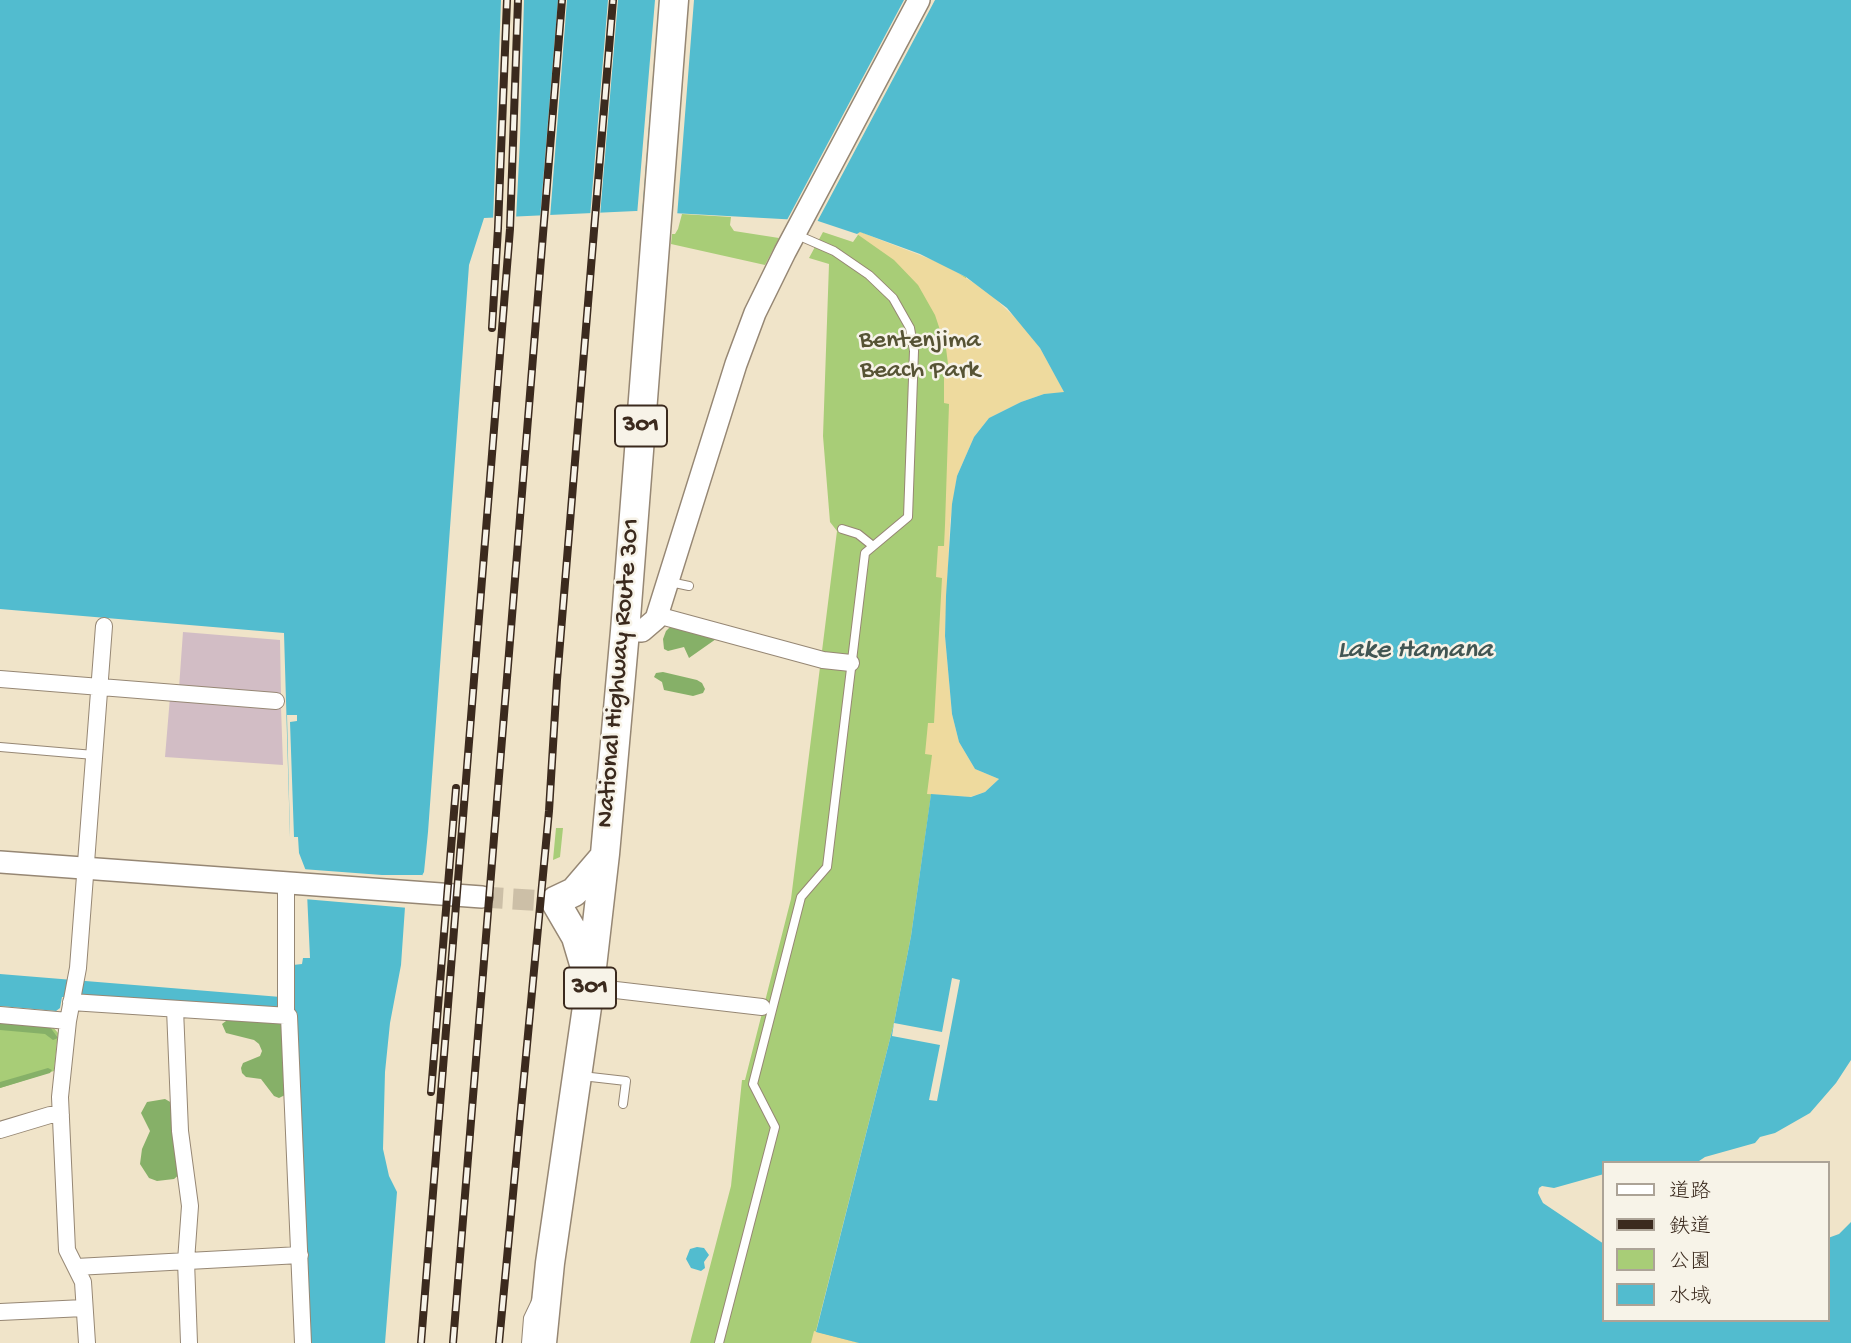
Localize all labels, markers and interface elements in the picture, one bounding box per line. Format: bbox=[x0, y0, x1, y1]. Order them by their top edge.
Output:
park label: Bentenjima Beach Park bbox=[859, 326, 981, 388]
road number: 301 bbox=[615, 405, 667, 446]
street label: National Highway Route 301 bbox=[591, 517, 649, 829]
water label: Lake Hamana bbox=[1337, 635, 1493, 669]
road number: 301 bbox=[564, 968, 616, 1008]
legend bbox=[1602, 1161, 1830, 1322]
text: 道路 bbox=[1669, 1181, 1711, 1206]
text: 鉄道 bbox=[1669, 1216, 1711, 1241]
text: 公園 bbox=[1669, 1251, 1711, 1276]
text: 水域 bbox=[1669, 1286, 1711, 1311]

